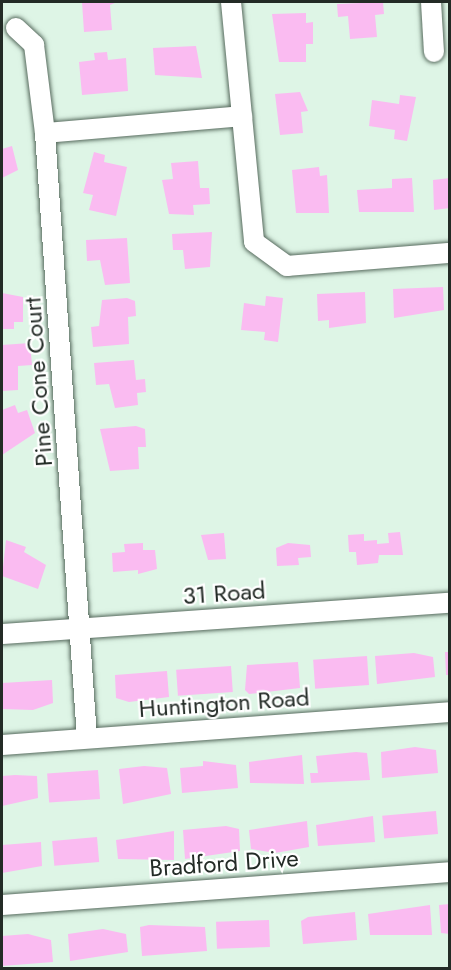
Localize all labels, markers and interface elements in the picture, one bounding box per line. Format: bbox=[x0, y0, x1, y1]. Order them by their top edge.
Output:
street label: Pine Cone Court bbox=[18, 297, 58, 467]
street label: 31 Road bbox=[182, 576, 266, 610]
street label: Huntington Road bbox=[138, 683, 310, 723]
street label: Bradford Drive bbox=[149, 843, 299, 883]

